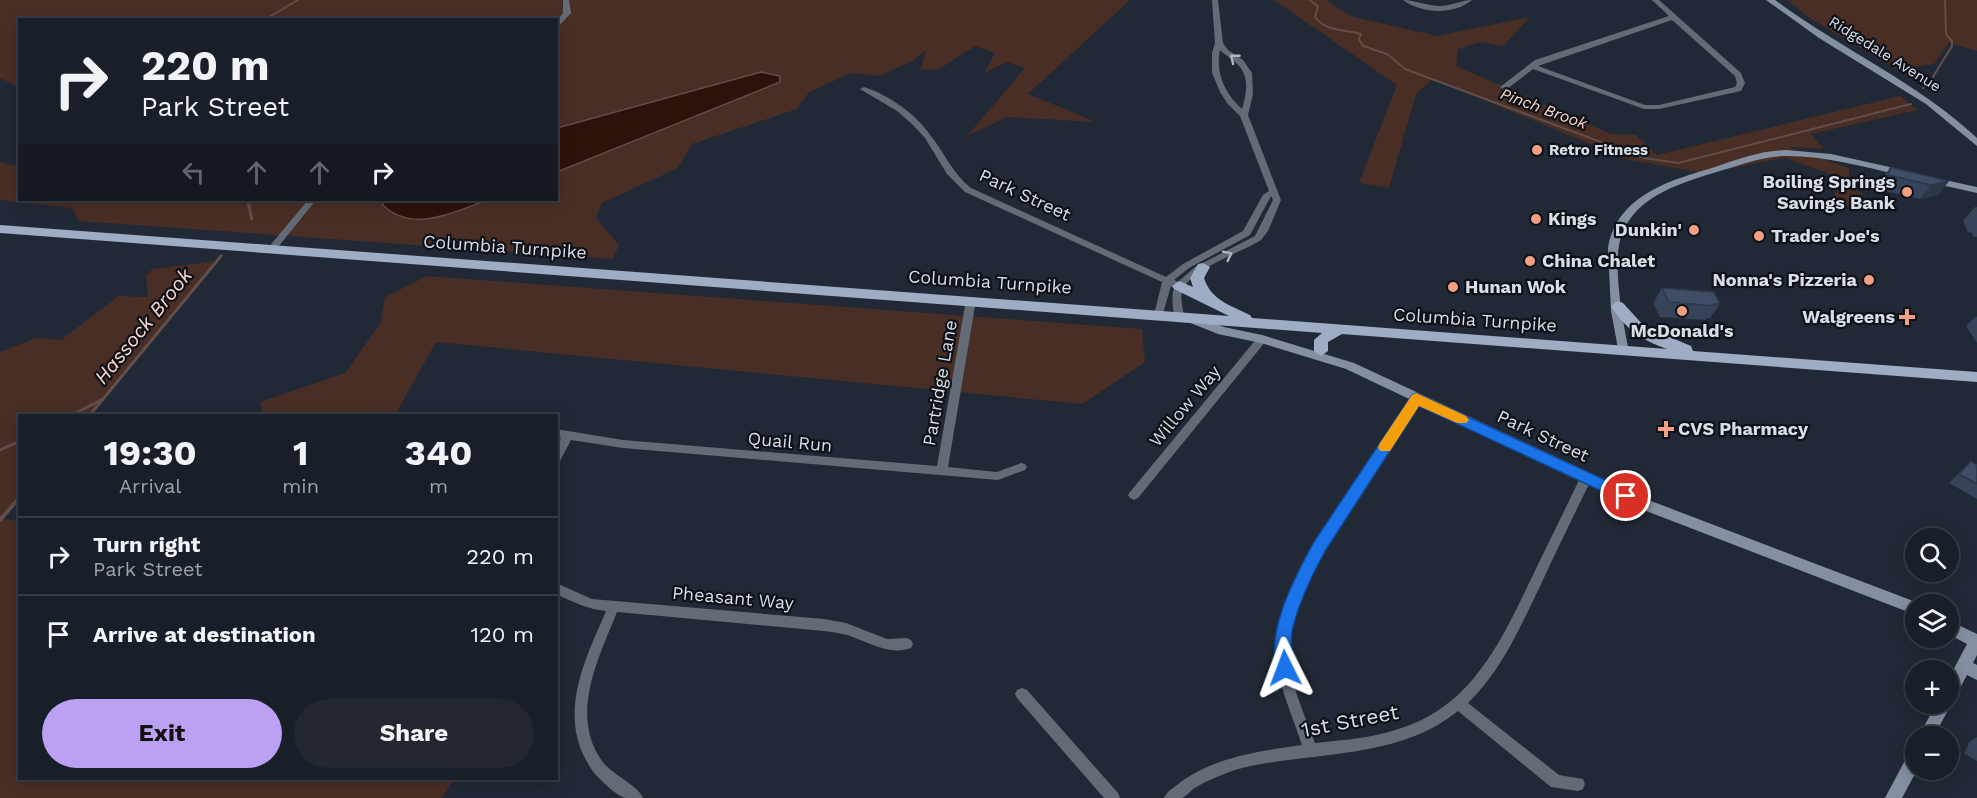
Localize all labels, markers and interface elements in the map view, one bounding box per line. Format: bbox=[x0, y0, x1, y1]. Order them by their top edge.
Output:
street label: Ridgedale Avenue bbox=[1826, 12, 1944, 96]
text: 220 m bbox=[141, 41, 270, 90]
icon: right bbox=[42, 42, 120, 120]
one-way arrow bbox=[1230, 55, 1241, 66]
water label: Pinch Brook bbox=[1498, 84, 1591, 133]
text: Park Street bbox=[141, 91, 289, 123]
place label: Retro Fitness bbox=[1549, 141, 1648, 159]
marker: Retro Fitness bbox=[1530, 143, 1544, 157]
icon: left bbox=[177, 156, 210, 189]
icon: ahead bbox=[240, 156, 273, 189]
icon: ahead bbox=[303, 156, 336, 189]
icon: right bbox=[366, 156, 399, 189]
street label: Park Street bbox=[976, 164, 1075, 225]
place label: Boiling Springs Savings Bank bbox=[1762, 171, 1896, 213]
marker: Boiling Springs Savings Bank bbox=[1900, 185, 1914, 199]
place label: Kings bbox=[1548, 208, 1597, 229]
marker: Kings bbox=[1529, 212, 1543, 226]
place label: Dunkin' bbox=[1615, 219, 1682, 240]
marker: Dunkin' bbox=[1687, 223, 1701, 237]
place label: Trader Joe's bbox=[1771, 225, 1880, 246]
marker: Trader Joe's bbox=[1752, 229, 1766, 243]
street label: Columbia Turnpike bbox=[422, 230, 588, 263]
one-way arrow bbox=[1222, 250, 1233, 262]
place label: China Chalet bbox=[1542, 250, 1655, 271]
marker: China Chalet bbox=[1523, 254, 1537, 268]
water label: Hassock Brook bbox=[89, 263, 198, 389]
street label: Columbia Turnpike bbox=[907, 265, 1073, 298]
place label: Nonna's Pizzeria bbox=[1712, 269, 1858, 290]
marker: Nonna's Pizzeria bbox=[1862, 273, 1876, 287]
place label: Hunan Wok bbox=[1465, 276, 1567, 297]
marker: Hunan Wok bbox=[1446, 280, 1460, 294]
street label: Columbia Turnpike bbox=[1392, 303, 1558, 336]
marker: McDonald's bbox=[1675, 304, 1689, 318]
place label: Walgreens bbox=[1802, 306, 1895, 327]
marker: Walgreens bbox=[1900, 310, 1914, 324]
street label: Partridge Lane bbox=[918, 318, 961, 448]
place label: McDonald's bbox=[1631, 320, 1734, 341]
street label: Willow Way bbox=[1145, 360, 1225, 451]
street label: Park Street bbox=[1494, 405, 1593, 466]
place label: CVS Pharmacy bbox=[1678, 418, 1809, 439]
marker: CVS Pharmacy bbox=[1659, 422, 1673, 436]
street label: Quail Run bbox=[747, 427, 833, 456]
text: 19:30 bbox=[104, 432, 197, 474]
text: 1 bbox=[293, 432, 308, 474]
text: 340 bbox=[405, 432, 472, 474]
pin bbox=[1600, 470, 1651, 521]
text: Arrival bbox=[119, 474, 181, 498]
text: min bbox=[282, 474, 319, 498]
text: m bbox=[429, 474, 448, 498]
icon: arrive bbox=[1609, 479, 1642, 512]
map controls bbox=[1905, 528, 1959, 780]
button: search bbox=[1905, 528, 1959, 582]
text: Turn right bbox=[93, 532, 200, 557]
icon: right bbox=[42, 540, 75, 573]
text: 220 m bbox=[466, 544, 534, 569]
text: Park Street bbox=[93, 557, 203, 581]
street label: Pheasant Way bbox=[671, 582, 796, 613]
button: layers bbox=[1905, 594, 1959, 648]
icon: arrive bbox=[42, 618, 75, 651]
text: Arrive at destination bbox=[93, 622, 316, 647]
text: 120 m bbox=[470, 622, 534, 647]
position arrow bbox=[1253, 636, 1317, 700]
button: + bbox=[1905, 660, 1959, 714]
button: Exit bbox=[42, 699, 282, 768]
button: Share bbox=[294, 699, 534, 768]
street label: 1st Street bbox=[1299, 699, 1401, 742]
button: − bbox=[1905, 726, 1959, 780]

